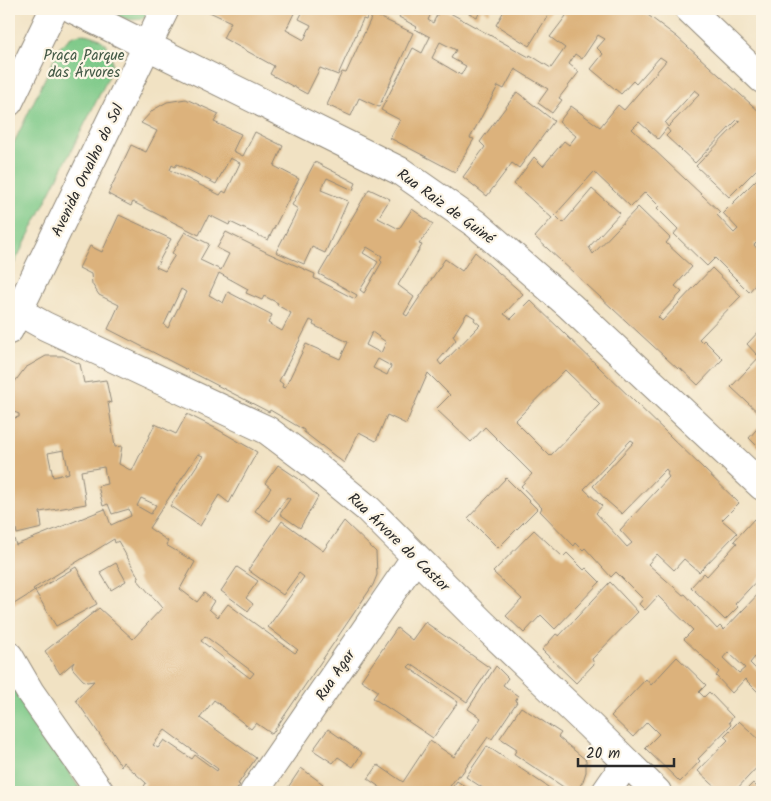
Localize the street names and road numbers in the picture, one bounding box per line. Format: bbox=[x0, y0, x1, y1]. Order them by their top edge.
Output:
street label: Avenida Orvalho do Sol bbox=[45, 100, 131, 241]
street label: Rua Raiz de Guiné bbox=[392, 163, 500, 251]
street label: Rua Árvore do Castor bbox=[342, 487, 456, 599]
street label: Rua Agar bbox=[310, 644, 362, 706]

